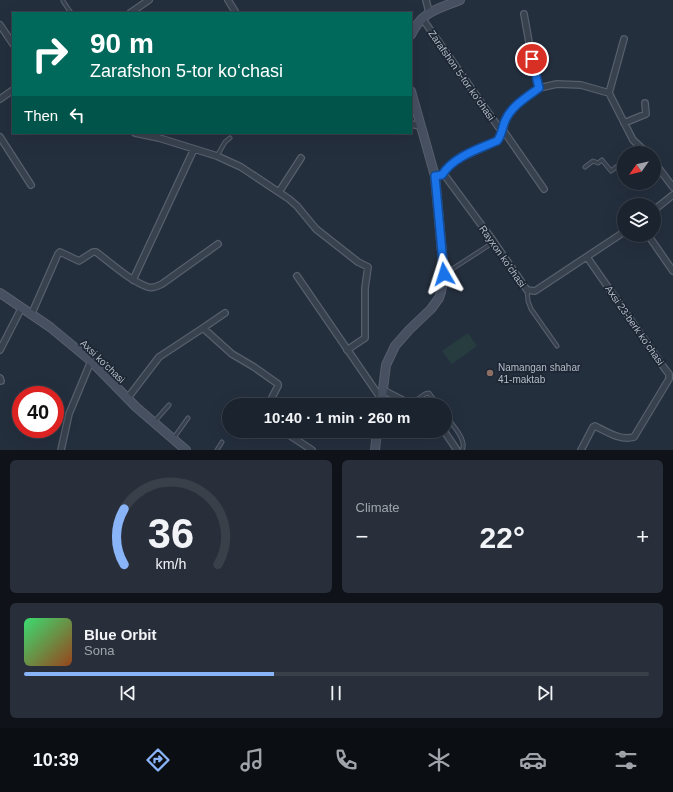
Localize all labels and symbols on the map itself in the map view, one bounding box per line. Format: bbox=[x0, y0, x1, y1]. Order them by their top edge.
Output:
street label: Zarafshon 5-tor koʻchasi bbox=[426, 28, 497, 122]
pin bbox=[515, 42, 549, 76]
north arrow bbox=[617, 146, 661, 190]
street label: Rayxon koʻchasi bbox=[477, 223, 528, 289]
position arrow bbox=[423, 253, 465, 295]
street label: Аxsi 23-berk koʼchasi bbox=[603, 283, 666, 367]
street label: Axsi ko'chasi bbox=[78, 337, 127, 385]
place label: Namangan shahar 41-maktab bbox=[498, 362, 581, 385]
marker: Namangan shahar 41-maktab bbox=[485, 368, 495, 378]
speed limit sign: 40 bbox=[12, 386, 64, 438]

